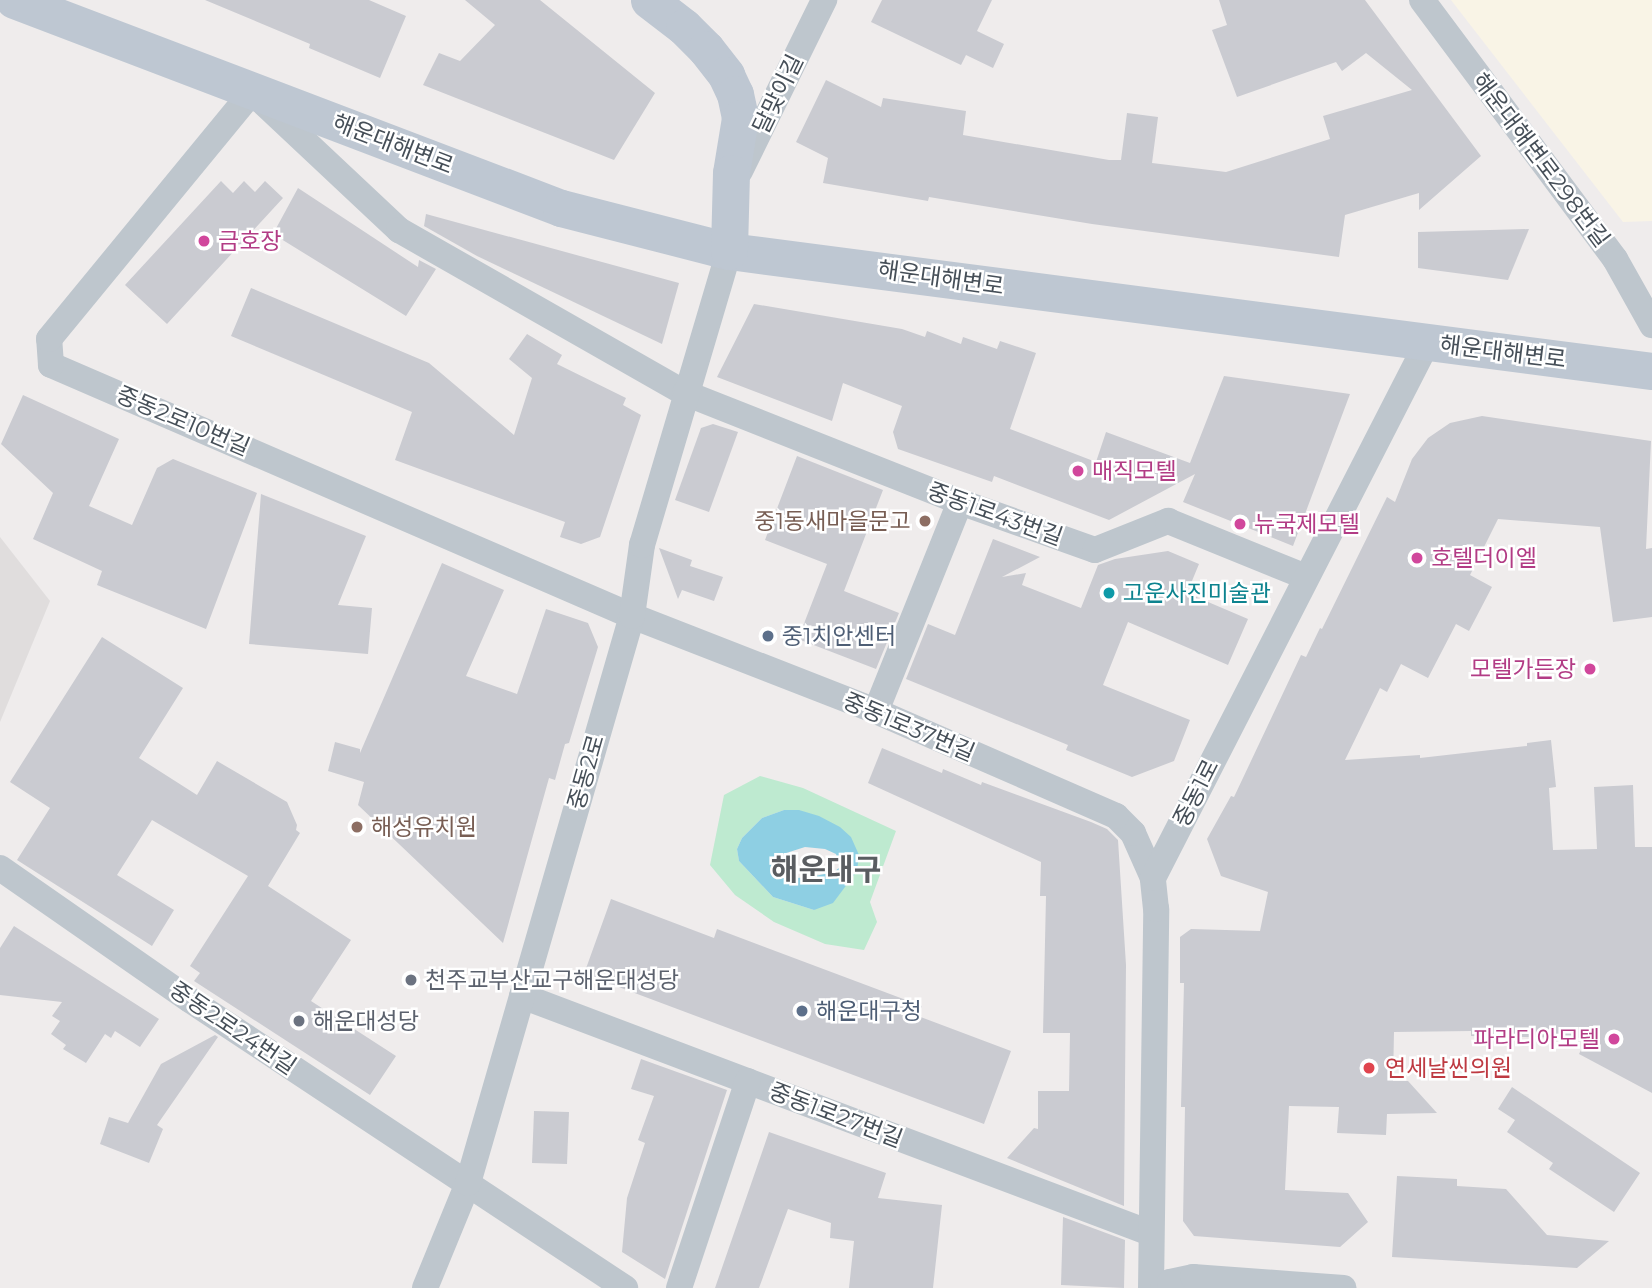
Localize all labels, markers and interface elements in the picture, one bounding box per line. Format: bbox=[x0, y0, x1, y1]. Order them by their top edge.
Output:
street label: 달맞이길 bbox=[747, 50, 809, 138]
street label: 해운대해변로298번길 bbox=[1466, 67, 1616, 253]
street label: 해운대해변로 bbox=[329, 108, 457, 180]
place label: 금호장 bbox=[218, 227, 281, 255]
marker: 금호장 bbox=[196, 233, 212, 249]
street label: 해운대해변로 bbox=[876, 255, 1006, 301]
street label: 해운대해변로 bbox=[1438, 331, 1568, 373]
street label: 중동2로10번길 bbox=[112, 380, 254, 462]
place label: 매직모텔 bbox=[1092, 457, 1177, 485]
marker: 매직모텔 bbox=[1070, 463, 1086, 479]
street label: 중동1로43번길 bbox=[924, 477, 1066, 551]
place label: 중1동새마을문고 bbox=[755, 507, 911, 535]
place label: 뉴국제모텔 bbox=[1254, 510, 1360, 538]
marker: 중1동새마을문고 bbox=[917, 513, 933, 529]
marker: 뉴국제모텔 bbox=[1232, 516, 1248, 532]
place label: 호텔더이엘 bbox=[1431, 544, 1537, 572]
marker: 호텔더이엘 bbox=[1409, 550, 1425, 566]
place label: 고운사진미술관 bbox=[1123, 579, 1271, 607]
marker: 고운사진미술관 bbox=[1101, 585, 1117, 601]
place label: 중1치안센터 bbox=[782, 622, 896, 650]
marker: 중1치안센터 bbox=[760, 628, 776, 644]
place label: 모텔가든장 bbox=[1470, 655, 1576, 683]
marker: 모텔가든장 bbox=[1582, 661, 1598, 677]
street label: 중동1로37번길 bbox=[839, 687, 979, 767]
street label: 중동2로 bbox=[562, 731, 610, 813]
street label: 중동1로 bbox=[1167, 755, 1225, 831]
place label: 해성유치원 bbox=[371, 813, 477, 841]
marker: 해성유치원 bbox=[349, 819, 365, 835]
district label: 해운대구 bbox=[771, 852, 881, 888]
place label: 천주교부산교구해운대성당 bbox=[425, 966, 679, 994]
marker: 천주교부산교구해운대성당 bbox=[403, 972, 419, 988]
street label: 중동2로24번길 bbox=[165, 976, 301, 1080]
place label: 해운대구청 bbox=[816, 997, 922, 1025]
marker: 해운대구청 bbox=[794, 1003, 810, 1019]
place label: 해운대성당 bbox=[313, 1007, 419, 1035]
marker: 해운대성당 bbox=[291, 1013, 307, 1029]
place label: 파라디아모텔 bbox=[1473, 1025, 1600, 1053]
marker: 파라디아모텔 bbox=[1606, 1031, 1622, 1047]
place label: 연세날씬의원 bbox=[1385, 1054, 1512, 1082]
marker: 연세날씬의원 bbox=[1359, 1058, 1379, 1078]
street label: 중동1로27번길 bbox=[765, 1077, 907, 1153]

